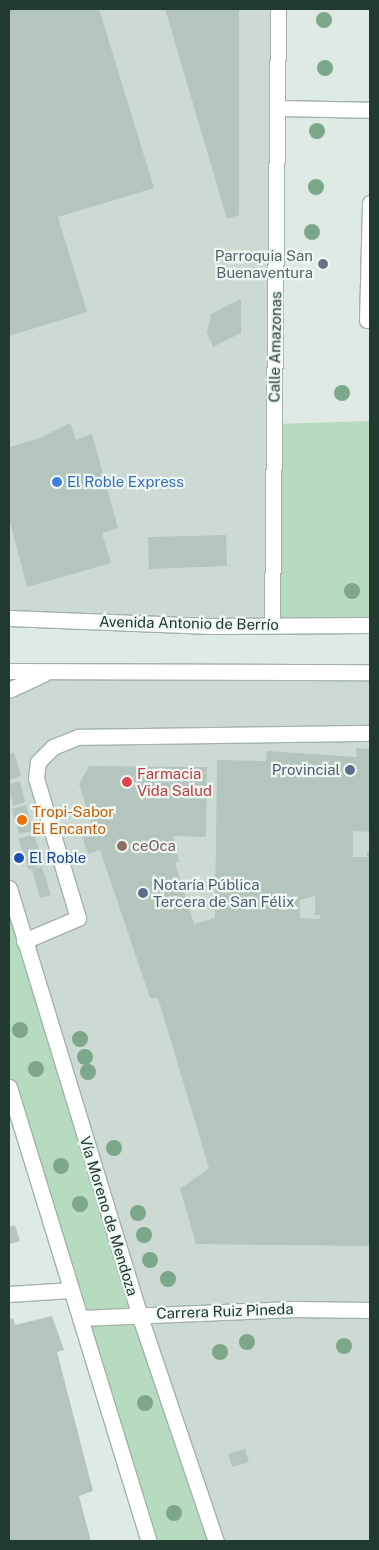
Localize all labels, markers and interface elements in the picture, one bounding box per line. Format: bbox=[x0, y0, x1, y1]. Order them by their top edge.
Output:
place label: Parroquia San Buenaventura bbox=[215, 246, 313, 281]
marker: Parroquia San Buenaventura bbox=[317, 258, 329, 270]
street label: Calle Amazonas bbox=[265, 291, 285, 403]
place label: El Roble Express bbox=[67, 473, 184, 491]
marker: El Roble Express bbox=[51, 476, 63, 488]
street label: Avenida Antonio de Berrío bbox=[99, 612, 279, 634]
place label: Provincial bbox=[272, 761, 340, 779]
place label: Farmacia Vida Salud bbox=[137, 764, 212, 799]
marker: Provincial bbox=[344, 764, 356, 776]
marker: Farmacia Vida Salud bbox=[121, 776, 133, 788]
place label: Tropi-Sabor El Encanto bbox=[32, 802, 114, 837]
marker: Tropi-Sabor El Encanto bbox=[16, 814, 28, 826]
place label: ceOca bbox=[132, 837, 176, 855]
marker: ceOca bbox=[116, 840, 128, 852]
place label: El Roble bbox=[29, 849, 86, 867]
marker: El Roble bbox=[13, 852, 25, 864]
place label: Notaría Pública Tercera de San Félix bbox=[153, 875, 295, 910]
marker: Notaría Pública Tercera de San Félix bbox=[137, 887, 149, 899]
street label: Vía Moreno de Mendoza bbox=[76, 1134, 142, 1298]
street label: Carrera Ruiz Pineda bbox=[156, 1300, 294, 1322]

